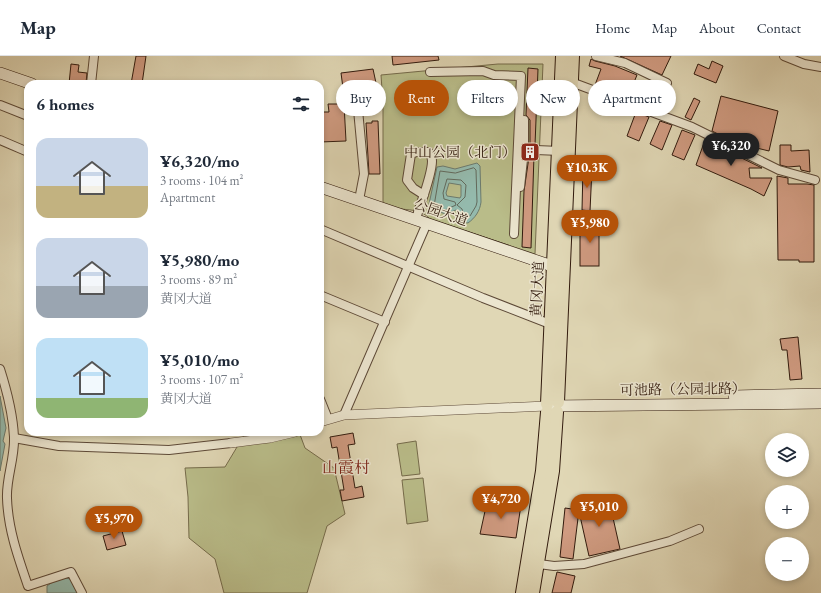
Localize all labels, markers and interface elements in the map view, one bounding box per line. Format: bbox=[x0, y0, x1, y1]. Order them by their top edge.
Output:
text: Map bbox=[20, 15, 56, 40]
text: Home bbox=[595, 19, 630, 37]
text: Map bbox=[652, 19, 677, 37]
text: About bbox=[699, 19, 735, 37]
text: Contact bbox=[757, 19, 801, 37]
chip: Buy bbox=[336, 80, 386, 116]
chip: Rent bbox=[394, 80, 449, 116]
chip: Filters bbox=[457, 80, 518, 116]
chip: New bbox=[526, 80, 580, 116]
chip: Apartment bbox=[588, 80, 676, 116]
text: 6 homes bbox=[36, 93, 94, 115]
icon: filters bbox=[290, 93, 312, 115]
pin: ¥6,320 bbox=[698, 133, 764, 167]
text: ¥6,320 bbox=[711, 137, 751, 154]
building icon: 中山公园（北门） bbox=[519, 141, 541, 163]
place label: 中山公园（北门） bbox=[404, 143, 516, 161]
text: ¥6,320/mo bbox=[160, 150, 239, 172]
icon: home bbox=[68, 154, 116, 202]
pin: ¥10.3K bbox=[554, 155, 620, 189]
text: ¥10.3K bbox=[566, 159, 608, 176]
text: 3 rooms · 104 m² bbox=[160, 172, 244, 189]
text: Apartment bbox=[160, 189, 215, 206]
street label: 公园大道 bbox=[412, 194, 470, 230]
pin: ¥5,980 bbox=[557, 210, 623, 244]
text: ¥5,980 bbox=[570, 214, 610, 231]
text: ¥5,980/mo bbox=[160, 249, 239, 271]
icon: home bbox=[68, 254, 116, 302]
street label: 黄冈大道 bbox=[527, 261, 547, 317]
text: 3 rooms · 89 m² bbox=[160, 271, 237, 288]
text: 黄冈大道 bbox=[160, 290, 212, 307]
text: ¥5,010/mo bbox=[160, 349, 239, 371]
icon: home bbox=[68, 354, 116, 402]
text: 3 rooms · 107 m² bbox=[160, 371, 244, 388]
street label: 可池路（公园北路） bbox=[620, 379, 746, 399]
text: 黄冈大道 bbox=[160, 390, 212, 407]
map controls bbox=[765, 433, 809, 581]
button: layers bbox=[765, 433, 809, 477]
district label: 山霞村 bbox=[322, 457, 370, 478]
button: + bbox=[765, 485, 809, 529]
pin: ¥4,720 bbox=[468, 486, 534, 520]
text: ¥4,720 bbox=[481, 490, 521, 507]
pin: ¥5,010 bbox=[566, 494, 632, 528]
text: ¥5,010 bbox=[579, 498, 619, 515]
pin: ¥5,970 bbox=[81, 506, 147, 540]
text: ¥5,970 bbox=[94, 510, 134, 527]
button: − bbox=[765, 537, 809, 581]

